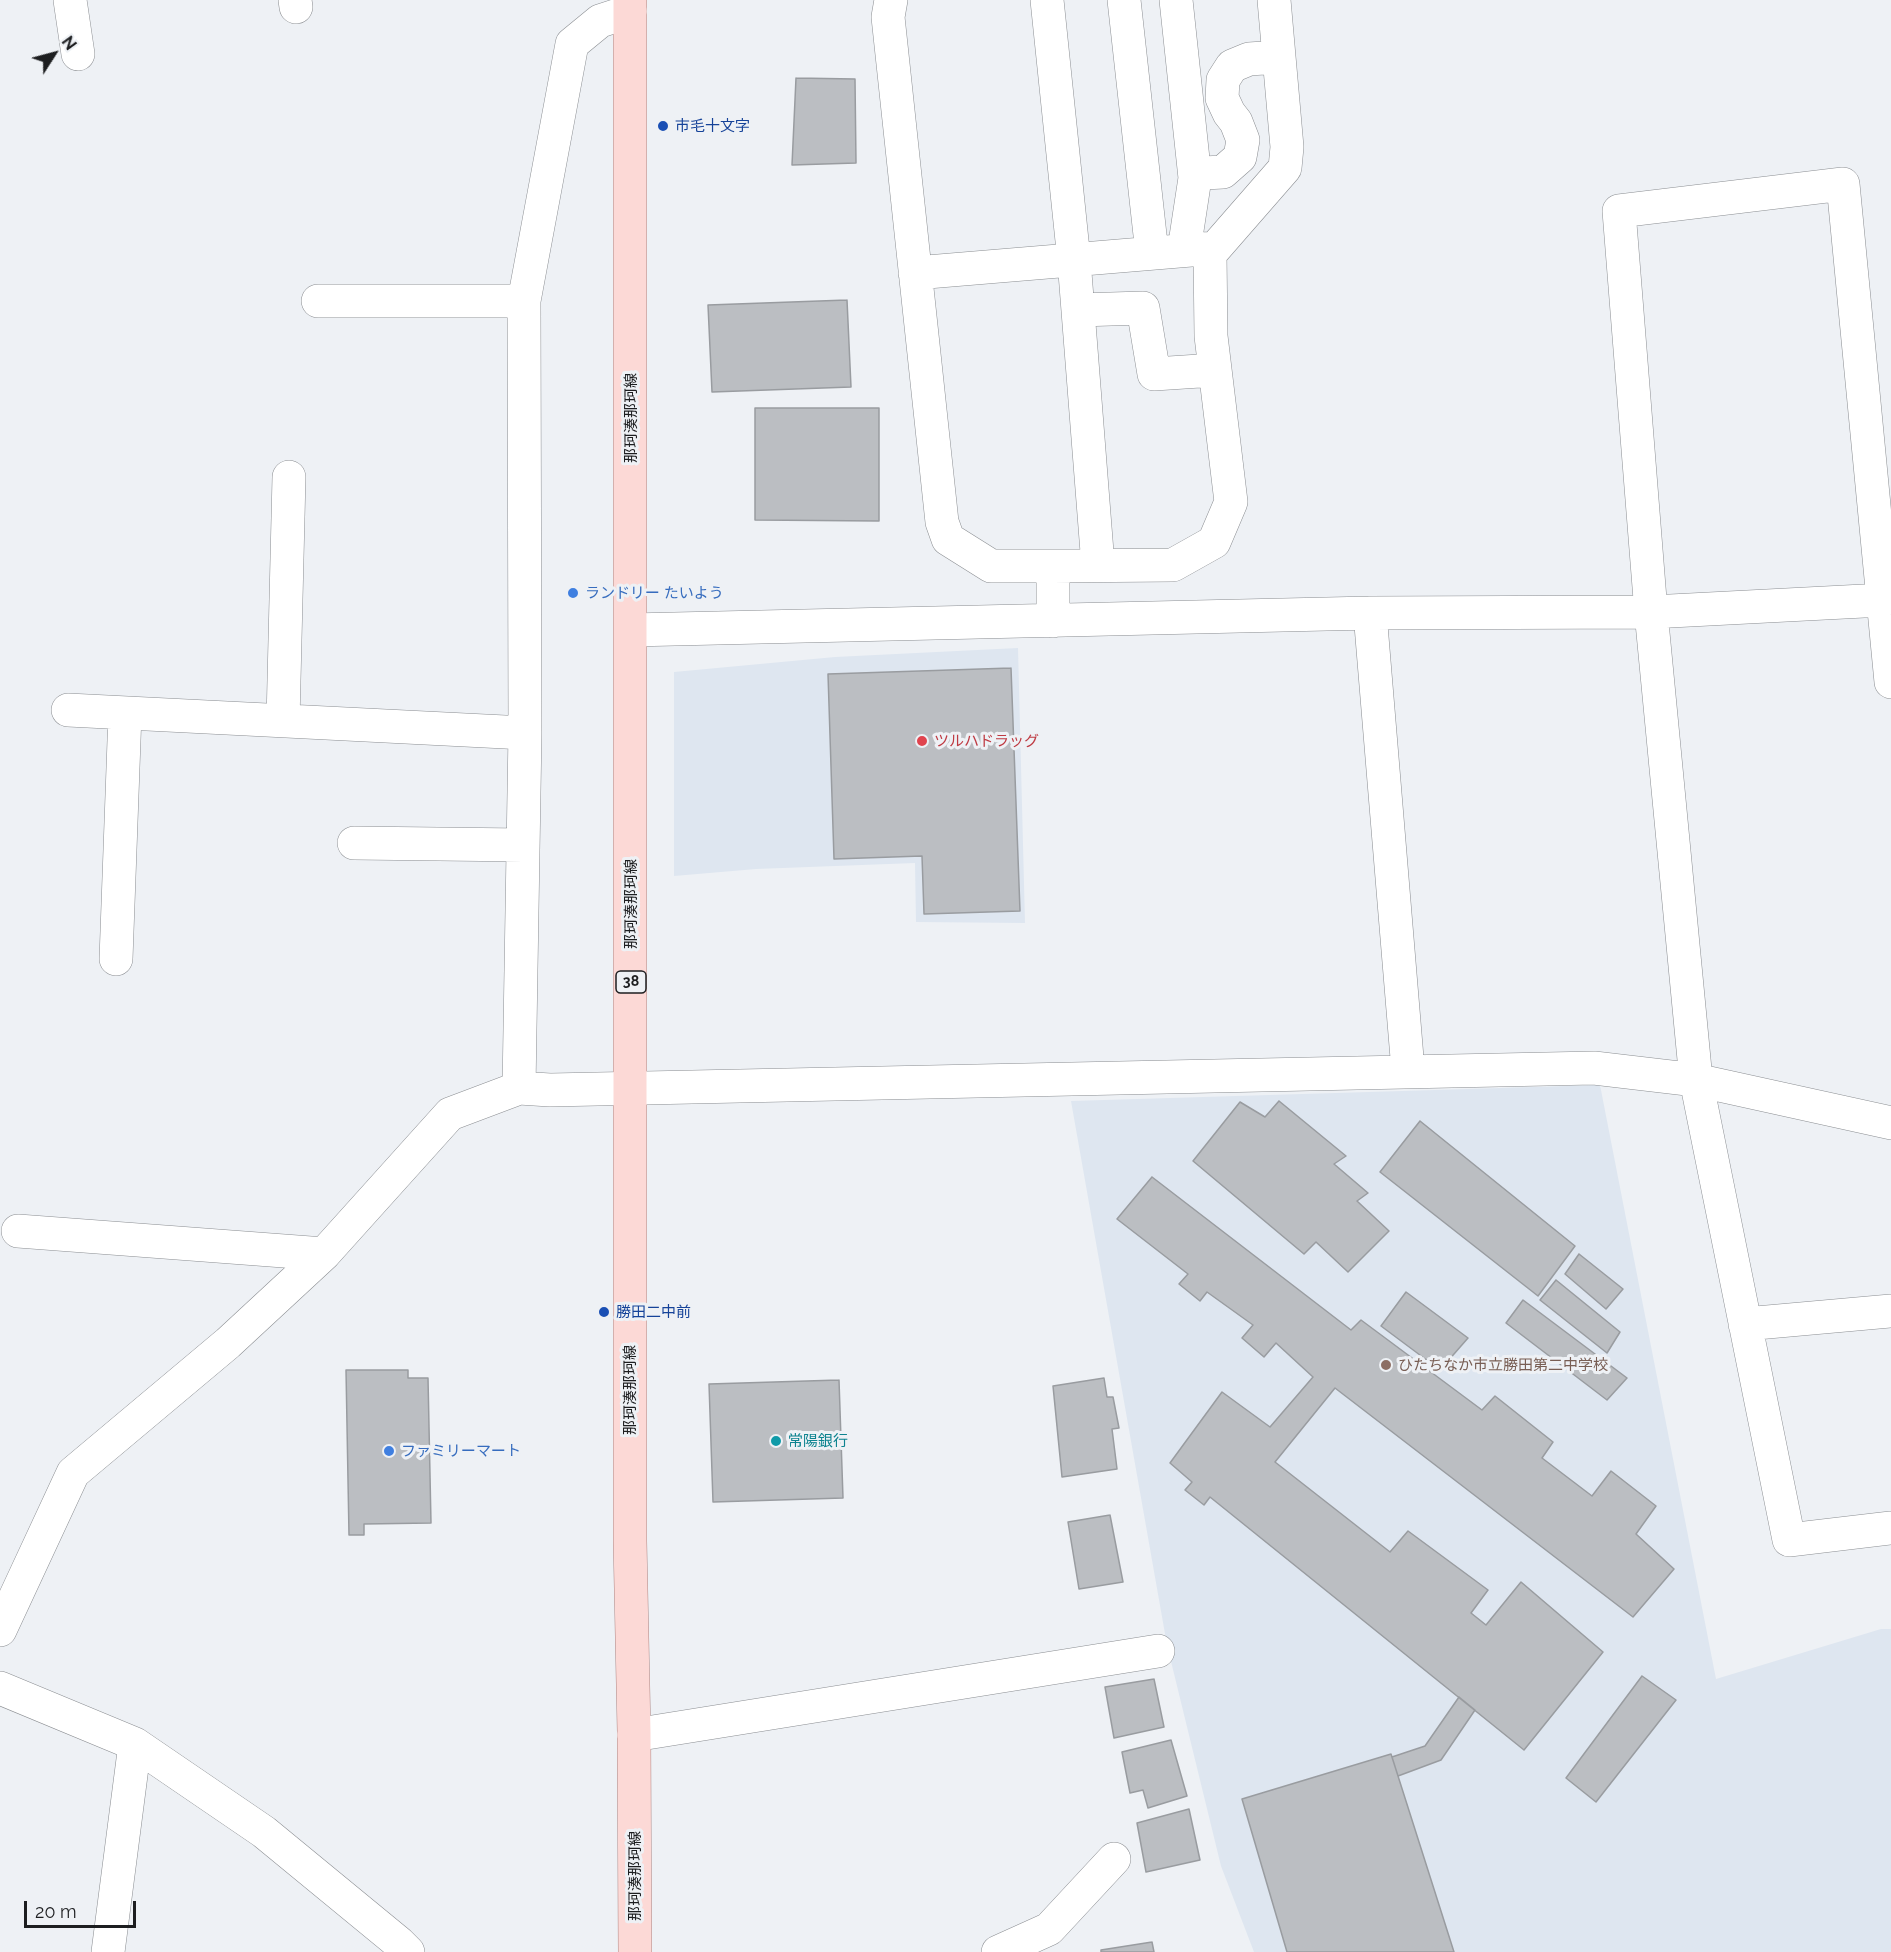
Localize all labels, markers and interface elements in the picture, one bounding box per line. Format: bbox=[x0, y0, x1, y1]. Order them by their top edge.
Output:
north arrow bbox=[24, 24, 84, 84]
text: N bbox=[58, 33, 80, 54]
place label: 市毛十文字 bbox=[675, 117, 750, 135]
marker: 市毛十文字 bbox=[656, 119, 670, 133]
street label: 那珂湊那珂線 bbox=[622, 373, 640, 463]
place label: ランドリー たいよう bbox=[585, 584, 724, 602]
marker: ランドリー たいよう bbox=[566, 586, 580, 600]
place label: ツルハドラッグ bbox=[934, 732, 1039, 750]
marker: ツルハドラッグ bbox=[915, 734, 929, 748]
street label: 那珂湊那珂線 bbox=[622, 859, 640, 949]
road number: 38 bbox=[616, 971, 646, 993]
place label: 勝田二中前 bbox=[616, 1303, 691, 1321]
marker: 勝田二中前 bbox=[597, 1305, 611, 1319]
street label: 那珂湊那珂線 bbox=[621, 1345, 639, 1435]
place label: ひたちなか市立勝田第二中学校 bbox=[1398, 1356, 1608, 1374]
marker: ひたちなか市立勝田第二中学校 bbox=[1379, 1358, 1393, 1372]
place label: 常陽銀行 bbox=[788, 1432, 848, 1450]
marker: 常陽銀行 bbox=[769, 1434, 783, 1448]
place label: ファミリーマート bbox=[401, 1442, 521, 1460]
marker: ファミリーマート bbox=[382, 1444, 396, 1458]
street label: 那珂湊那珂線 bbox=[626, 1831, 644, 1921]
scale bar bbox=[27, 1889, 140, 1927]
text: 20 m bbox=[35, 1901, 77, 1922]

